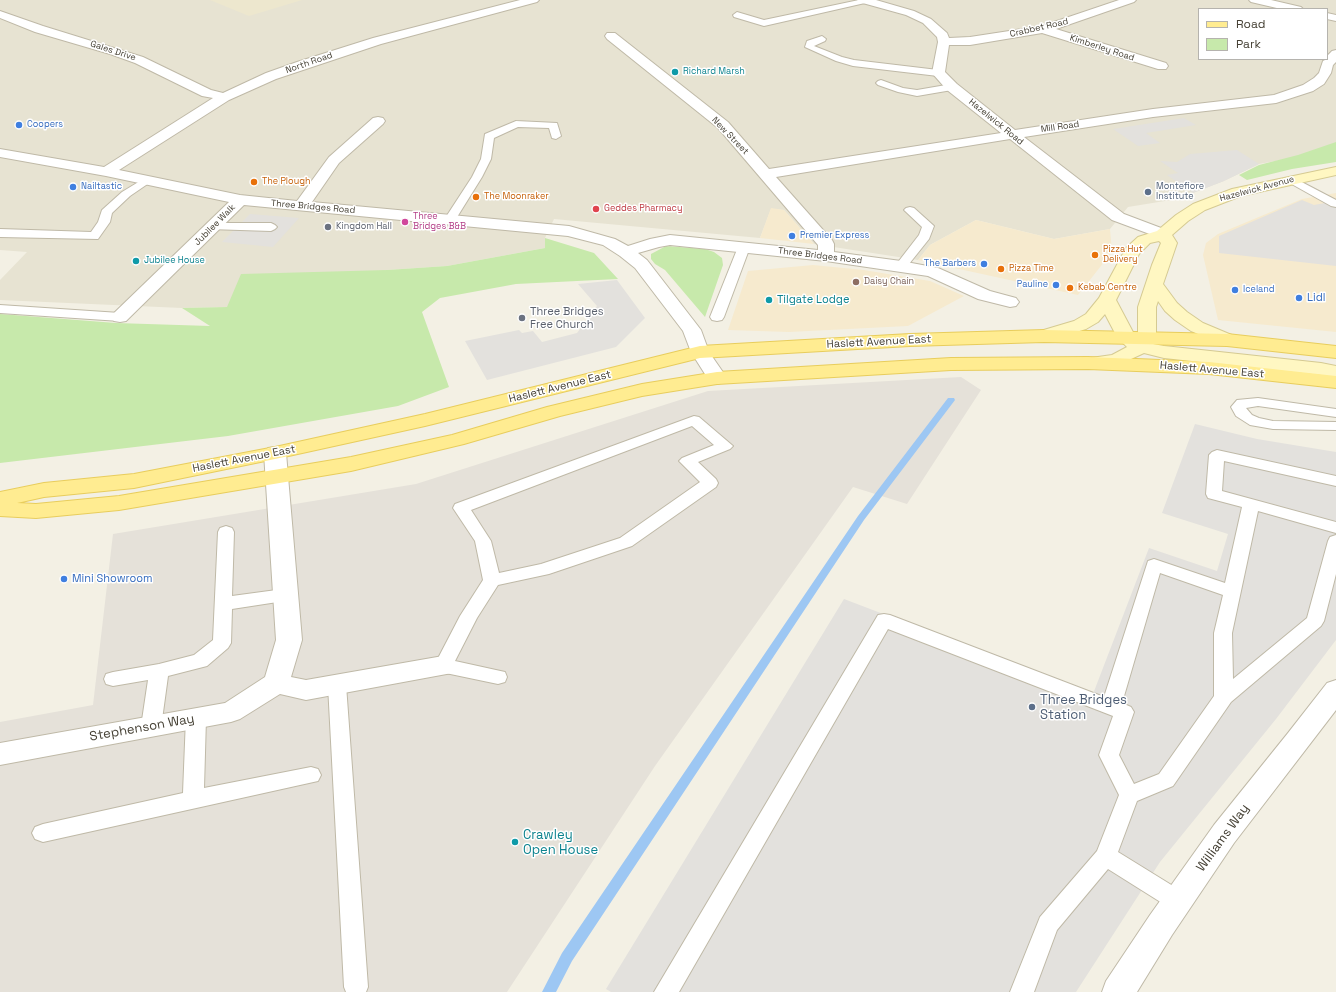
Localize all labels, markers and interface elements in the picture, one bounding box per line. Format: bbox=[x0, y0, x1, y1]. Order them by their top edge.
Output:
legend bbox=[1198, 8, 1328, 60]
street label: Crabbet Road bbox=[1009, 16, 1069, 40]
text: Road bbox=[1236, 16, 1265, 32]
street label: Kimberley Road bbox=[1068, 32, 1136, 64]
text: Park bbox=[1236, 36, 1261, 52]
street label: Gales Drive bbox=[89, 39, 137, 63]
street label: North Road bbox=[284, 50, 334, 76]
marker: Richard Marsh bbox=[670, 67, 680, 77]
place label: Richard Marsh bbox=[683, 67, 745, 77]
street label: Hazelwick Road bbox=[967, 97, 1025, 147]
street label: New Street bbox=[709, 115, 751, 157]
street label: Mill Road bbox=[1040, 119, 1080, 135]
marker: Coopers bbox=[14, 120, 24, 130]
place label: Coopers bbox=[27, 120, 63, 130]
street label: Hazelwick Avenue bbox=[1218, 174, 1296, 204]
marker: The Plough bbox=[249, 177, 259, 187]
place label: The Plough bbox=[262, 177, 310, 187]
marker: Nailtastic bbox=[68, 182, 78, 192]
place label: Nailtastic bbox=[81, 182, 122, 192]
place label: Montefiore Institute bbox=[1156, 182, 1204, 203]
marker: Montefiore Institute bbox=[1143, 187, 1153, 197]
marker: The Moonraker bbox=[471, 192, 481, 202]
place label: The Moonraker bbox=[484, 192, 549, 202]
street label: Three Bridges Road bbox=[270, 198, 356, 216]
street label: Jubilee Walk bbox=[192, 202, 238, 248]
marker: Geddes Pharmacy bbox=[591, 204, 601, 214]
place label: Geddes Pharmacy bbox=[604, 204, 682, 214]
place label: Three Bridges B&B bbox=[413, 212, 466, 233]
marker: Three Bridges B&B bbox=[400, 217, 410, 227]
marker: Kingdom Hall bbox=[323, 222, 333, 232]
place label: Kingdom Hall bbox=[336, 222, 392, 232]
marker: Premier Express bbox=[787, 231, 797, 241]
place label: Premier Express bbox=[800, 231, 869, 241]
street label: Three Bridges Road bbox=[777, 245, 863, 267]
place label: Pizza Hut Delivery bbox=[1103, 245, 1143, 266]
marker: Pizza Hut Delivery bbox=[1090, 250, 1100, 260]
marker: Jubilee House bbox=[131, 256, 141, 266]
place label: Jubilee House bbox=[144, 256, 205, 266]
place label: The Barbers bbox=[924, 259, 976, 269]
marker: The Barbers bbox=[979, 259, 989, 269]
marker: Pizza Time bbox=[996, 264, 1006, 274]
place label: Pizza Time bbox=[1009, 264, 1054, 274]
marker: Daisy Chain bbox=[851, 277, 861, 287]
place label: Daisy Chain bbox=[864, 277, 914, 287]
place label: Pauline bbox=[1017, 280, 1048, 290]
marker: Pauline bbox=[1051, 280, 1061, 290]
marker: Kebab Centre bbox=[1065, 283, 1075, 293]
place label: Kebab Centre bbox=[1078, 283, 1137, 293]
marker: Iceland bbox=[1230, 285, 1240, 295]
place label: Iceland bbox=[1243, 285, 1275, 295]
place label: Lidl bbox=[1307, 291, 1325, 305]
place label: Tilgate Lodge bbox=[777, 293, 849, 307]
marker: Lidl bbox=[1294, 293, 1304, 303]
marker: Tilgate Lodge bbox=[764, 295, 774, 305]
place label: Three Bridges Free Church bbox=[530, 305, 604, 331]
marker: Three Bridges Free Church bbox=[517, 313, 527, 323]
street label: Haslett Avenue East bbox=[826, 333, 932, 351]
street label: Haslett Avenue East bbox=[1159, 359, 1265, 381]
street label: Haslett Avenue East bbox=[508, 368, 612, 406]
street label: Haslett Avenue East bbox=[191, 443, 297, 475]
place label: Mini Showroom bbox=[72, 572, 152, 586]
marker: Mini Showroom bbox=[59, 574, 69, 584]
place label: Three Bridges Station bbox=[1040, 692, 1127, 723]
marker: Three Bridges Station bbox=[1027, 702, 1037, 712]
street label: Stephenson Way bbox=[88, 711, 196, 745]
street label: Williams Way bbox=[1193, 801, 1253, 875]
place label: Crawley Open House bbox=[523, 827, 598, 858]
marker: Crawley Open House bbox=[510, 837, 520, 847]

